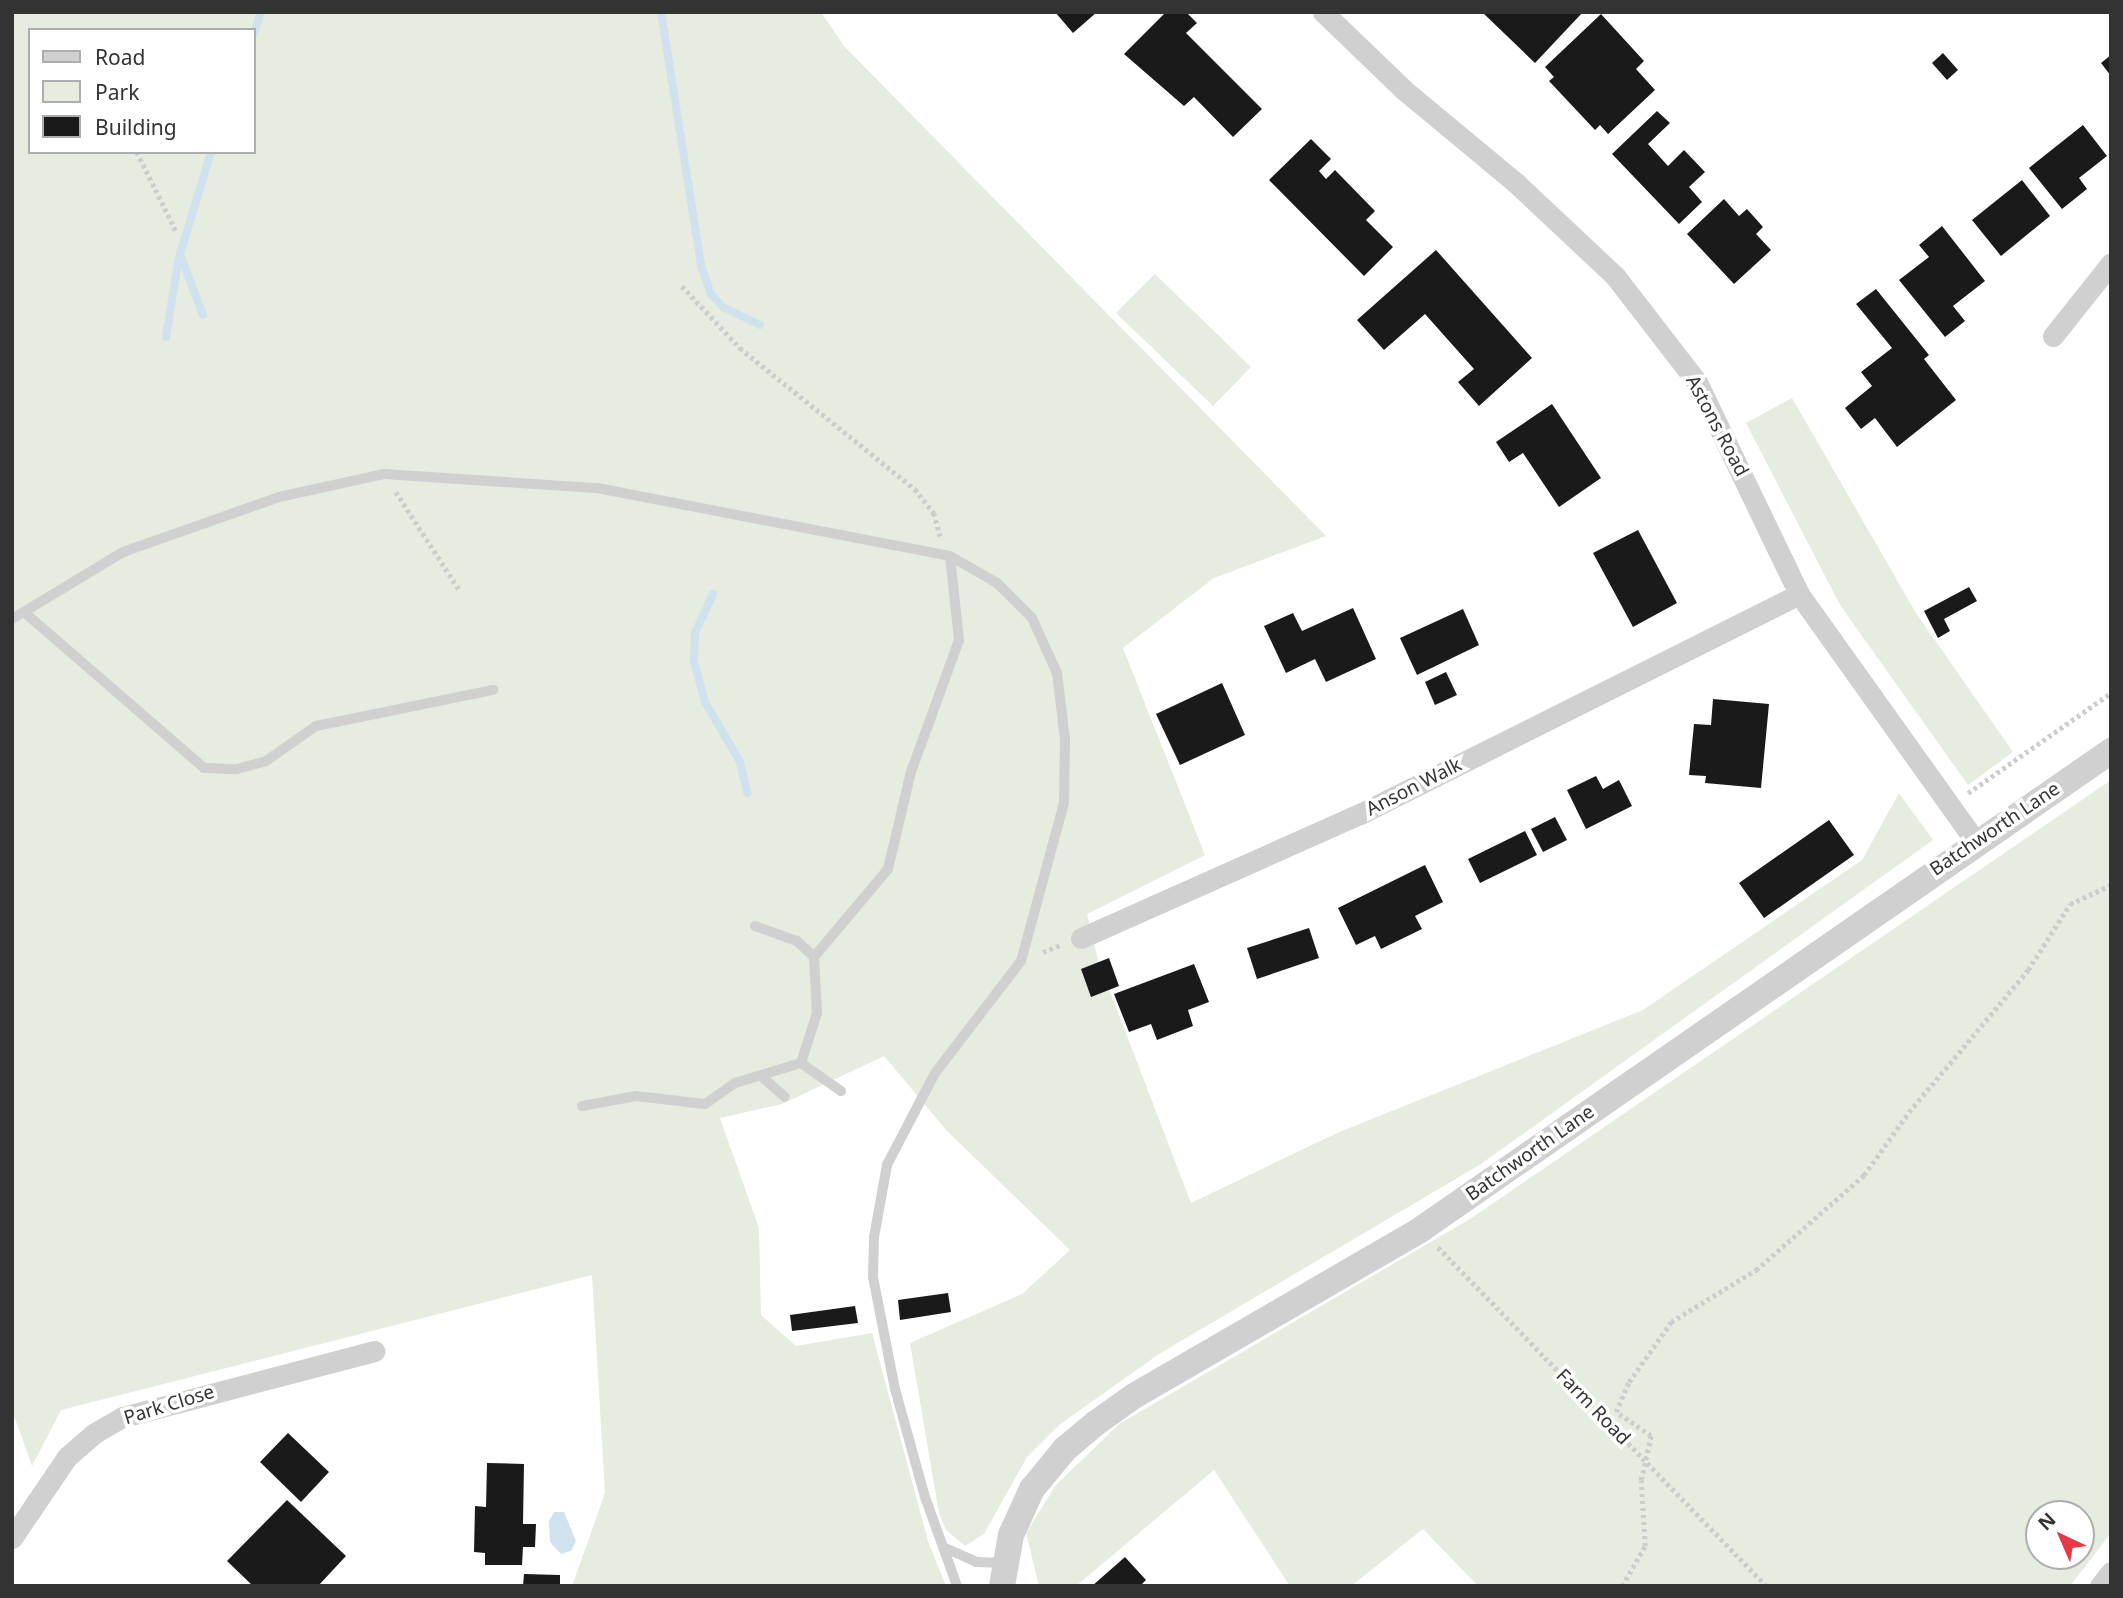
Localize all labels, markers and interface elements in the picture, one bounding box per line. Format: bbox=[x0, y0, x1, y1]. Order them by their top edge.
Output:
legend bbox=[28, 28, 256, 154]
text: Road bbox=[95, 43, 145, 71]
text: Park bbox=[95, 78, 139, 106]
text: Building bbox=[95, 113, 177, 141]
street label: Astons Road bbox=[1681, 372, 1753, 480]
street label: Anson Walk bbox=[1362, 753, 1466, 821]
street label: Batchworth Lane bbox=[1926, 777, 2064, 881]
street label: Batchworth Lane bbox=[1461, 1100, 1599, 1206]
street label: Farm Road bbox=[1551, 1364, 1635, 1450]
street label: Park Close bbox=[121, 1380, 217, 1430]
north arrow bbox=[2025, 1500, 2095, 1570]
text: N bbox=[2032, 1507, 2061, 1536]

